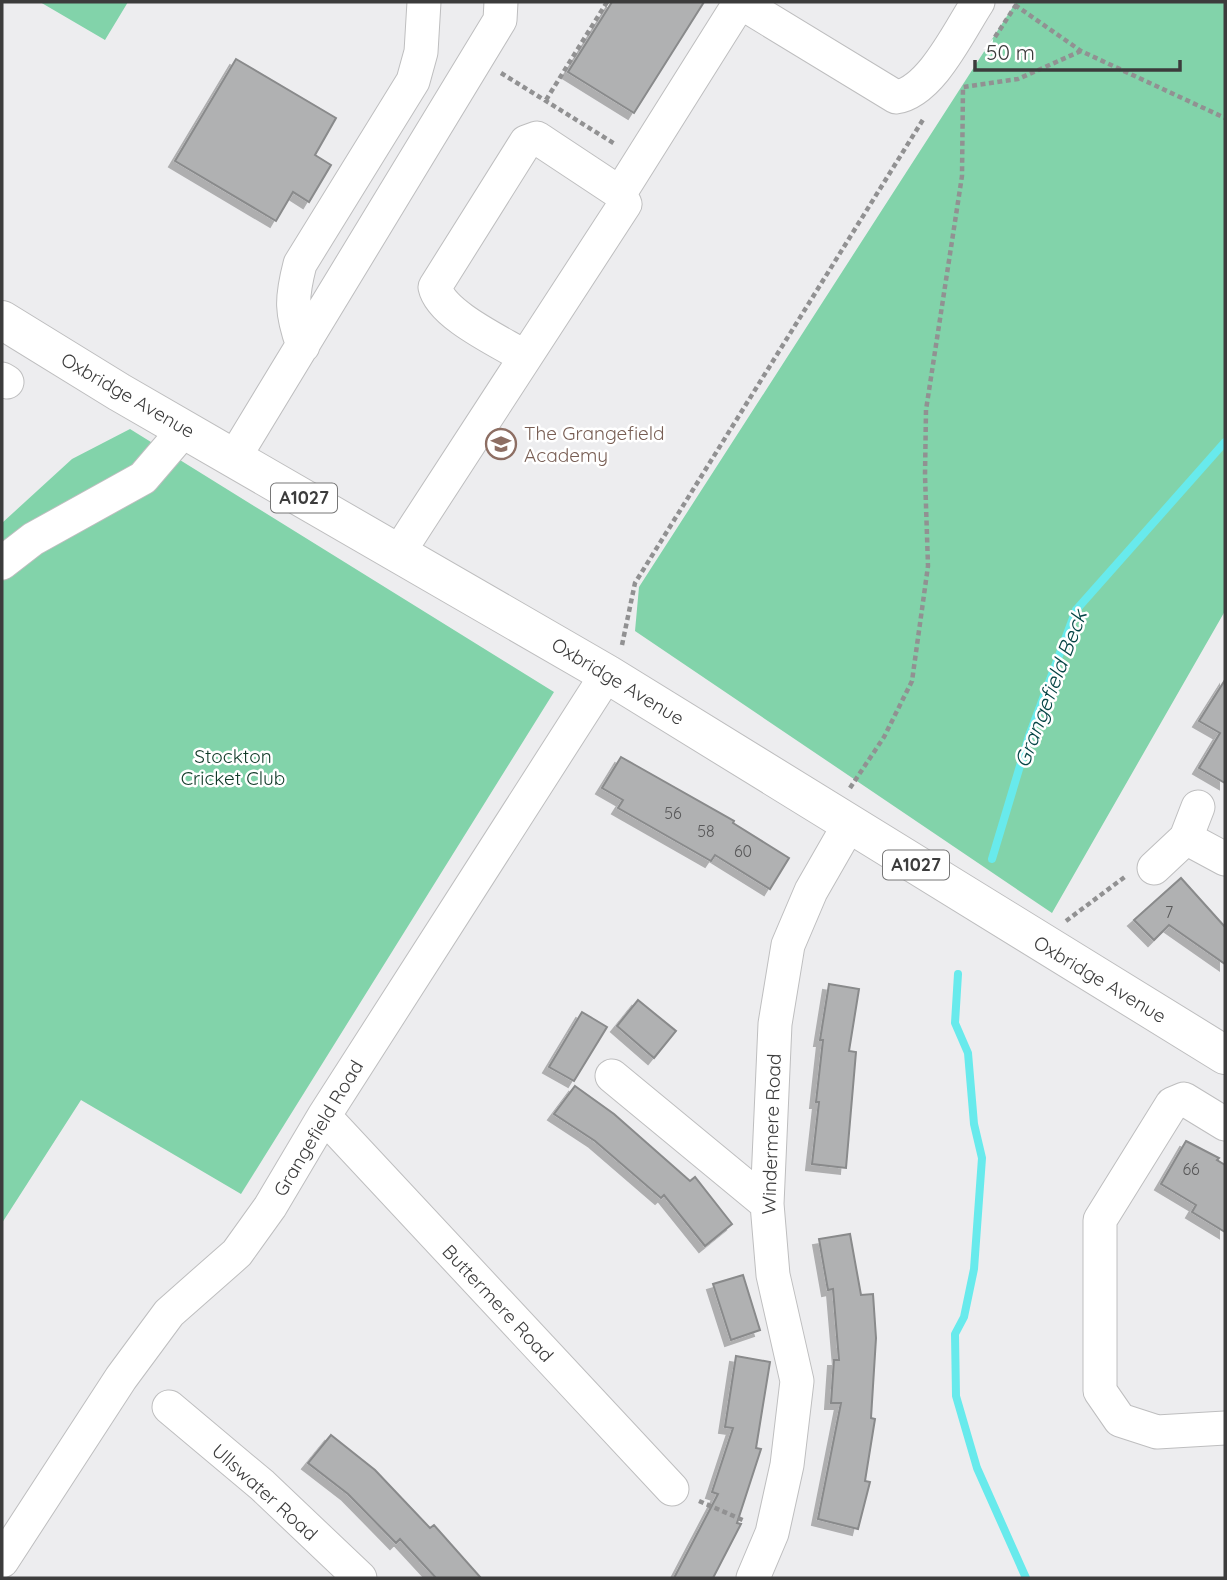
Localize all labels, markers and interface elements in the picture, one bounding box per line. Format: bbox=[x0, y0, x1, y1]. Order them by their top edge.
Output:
scale bar bbox=[975, 28, 1180, 72]
text: 50 m bbox=[986, 39, 1035, 65]
street label: Oxbridge Avenue bbox=[57, 347, 199, 443]
place label: The Grangefield Academy bbox=[524, 421, 665, 467]
school or university icon: The Grangefield Academy bbox=[484, 427, 518, 461]
road number: A1027 bbox=[271, 484, 337, 512]
water label: Grangefield Beck bbox=[1008, 605, 1093, 771]
street label: Oxbridge Avenue bbox=[547, 632, 689, 730]
park label: Stockton Cricket Club bbox=[181, 744, 285, 790]
house number: 56 bbox=[664, 803, 682, 823]
house number: 58 bbox=[697, 821, 715, 841]
house number: 60 bbox=[734, 841, 752, 861]
road number: A1027 bbox=[883, 850, 949, 880]
house number: 7 bbox=[1165, 902, 1173, 922]
street label: Oxbridge Avenue bbox=[1029, 930, 1171, 1028]
street label: Windermere Road bbox=[756, 1053, 786, 1215]
street label: Grangefield Road bbox=[268, 1056, 368, 1200]
house number: 66 bbox=[1182, 1159, 1200, 1179]
street label: Buttermere Road bbox=[437, 1239, 559, 1367]
street label: Ullswater Road bbox=[207, 1438, 323, 1546]

